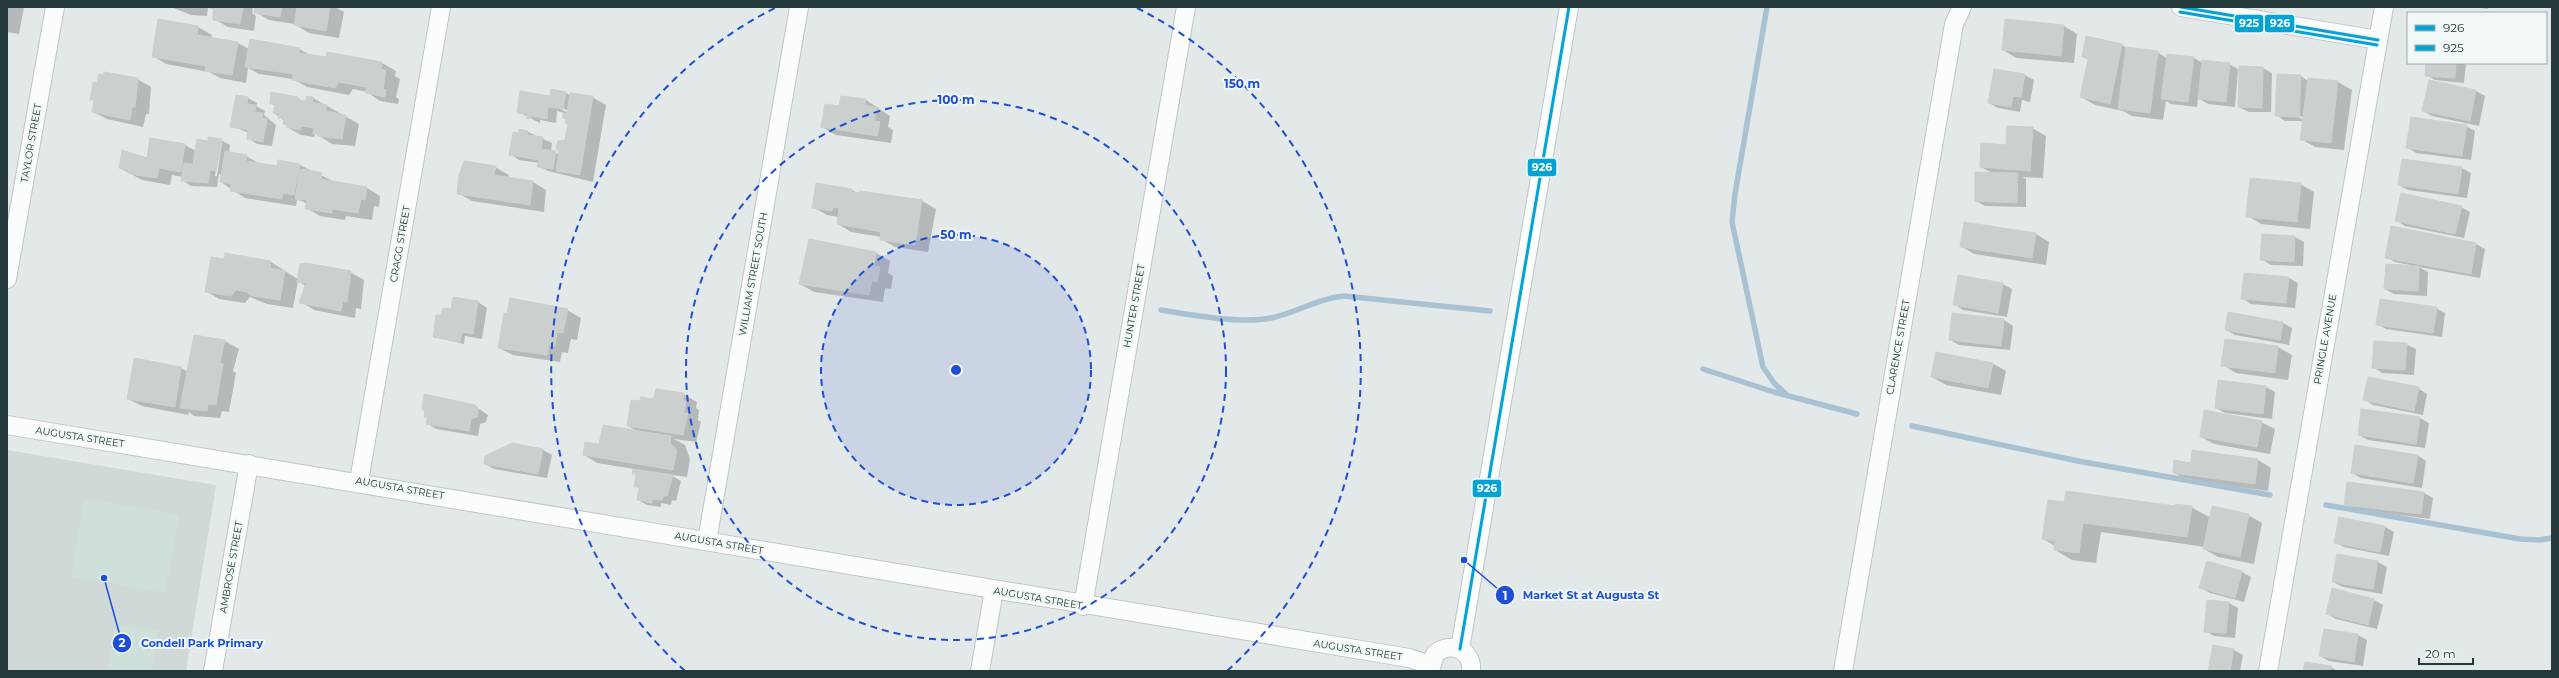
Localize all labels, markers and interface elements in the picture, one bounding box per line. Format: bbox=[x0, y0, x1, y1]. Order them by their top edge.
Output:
legend bbox=[2407, 12, 2547, 64]
line badge: 925 bbox=[2234, 14, 2264, 33]
line badge: 926 bbox=[2264, 14, 2295, 33]
text: 925 bbox=[2239, 16, 2259, 30]
text: 926 bbox=[2270, 16, 2290, 30]
text: 926 bbox=[2443, 20, 2464, 35]
text: 925 bbox=[2443, 40, 2464, 55]
text: 150 m bbox=[1224, 76, 1260, 91]
text: 100 m bbox=[938, 92, 974, 107]
street label: TAYLOR STREET bbox=[18, 102, 44, 184]
line badge: 926 bbox=[1527, 158, 1557, 177]
text: 926 bbox=[1532, 160, 1552, 174]
street label: CRAGG STREET bbox=[387, 204, 413, 283]
street label: WILLIAM STREET SOUTH bbox=[736, 211, 770, 337]
text: 50 m bbox=[940, 227, 972, 242]
street label: HUNTER STREET bbox=[1120, 263, 1148, 349]
street label: PRINGLE AVENUE bbox=[2311, 293, 2339, 385]
street label: CLARENCE STREET bbox=[1883, 298, 1913, 396]
centre of rings bbox=[949, 363, 963, 377]
street label: AUGUSTA STREET bbox=[35, 424, 126, 450]
street label: AUGUSTA STREET bbox=[355, 474, 446, 502]
line badge: 926 bbox=[1472, 479, 1502, 498]
text: 926 bbox=[1477, 481, 1497, 495]
street label: AMBROSE STREET bbox=[216, 520, 246, 614]
street label: AUGUSTA STREET bbox=[674, 529, 765, 557]
street label: AUGUSTA STREET bbox=[993, 584, 1084, 612]
callout: Market St at Augusta St bbox=[1495, 584, 1667, 607]
text: 1 bbox=[1503, 588, 1507, 603]
text: Market St at Augusta St bbox=[1523, 588, 1660, 602]
callout: Condell Park Primary bbox=[112, 632, 271, 655]
text: 2 bbox=[118, 635, 126, 650]
text: Condell Park Primary bbox=[141, 636, 264, 650]
street label: AUGUSTA STREET bbox=[1313, 637, 1404, 663]
scale bar bbox=[2419, 640, 2473, 666]
text: 20 m bbox=[2425, 646, 2456, 661]

